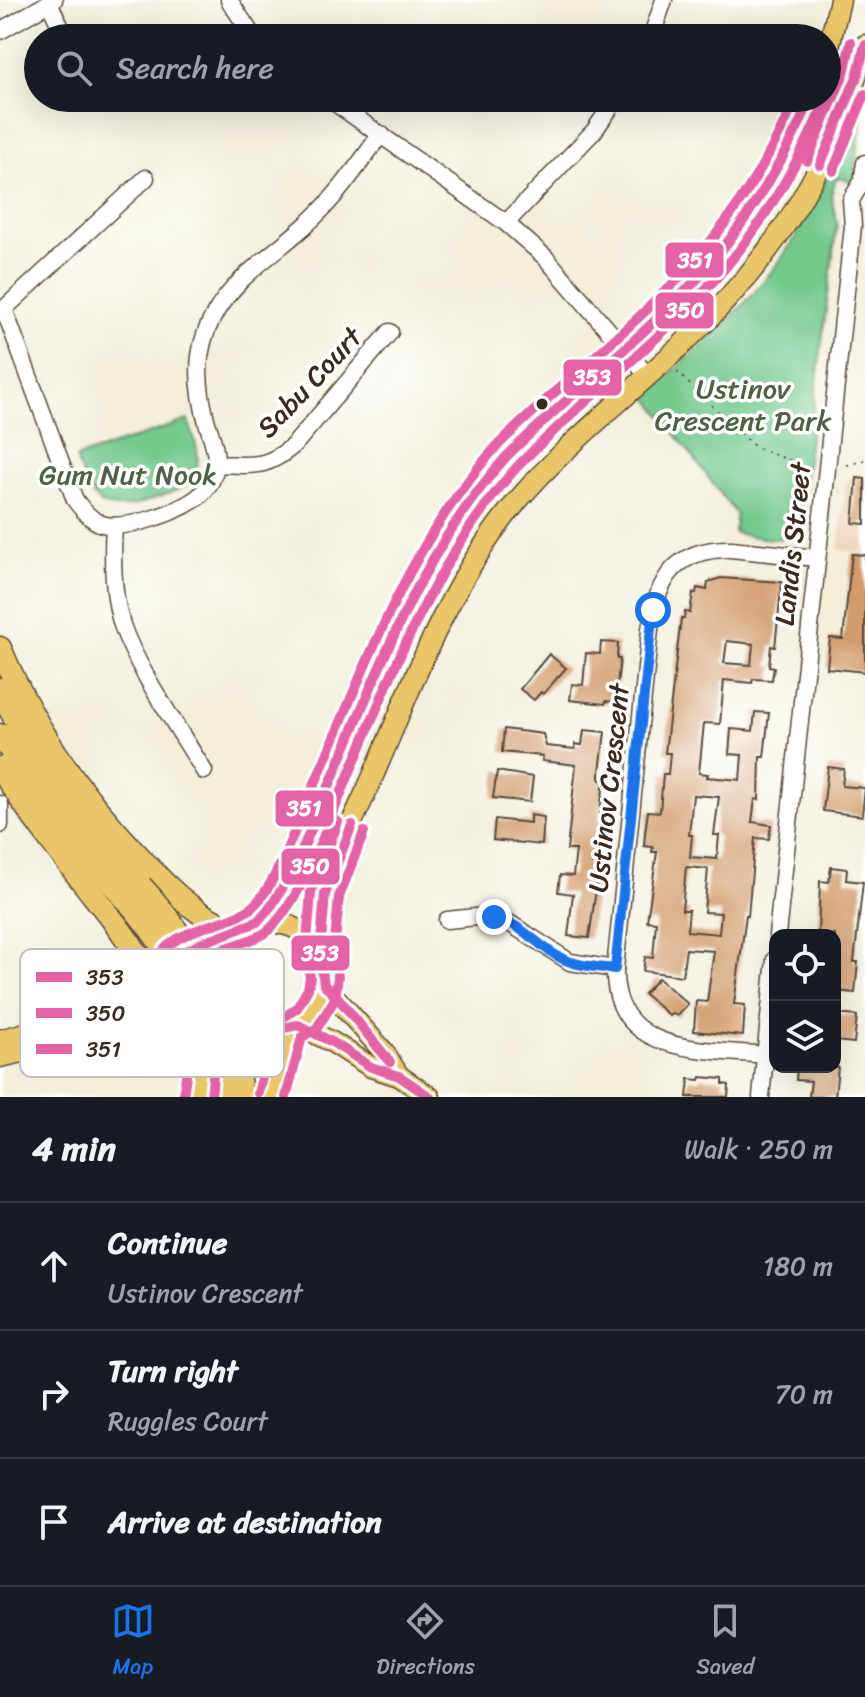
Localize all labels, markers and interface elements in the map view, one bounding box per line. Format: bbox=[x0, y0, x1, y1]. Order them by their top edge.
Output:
search box bbox=[24, 24, 841, 112]
text: Search here bbox=[116, 41, 274, 95]
icon: search bbox=[52, 46, 96, 90]
line badge: 351 bbox=[664, 241, 725, 279]
text: 351 bbox=[677, 241, 713, 280]
line badge: 350 bbox=[654, 291, 715, 330]
text: 350 bbox=[664, 291, 705, 330]
street label: Sabu Court bbox=[244, 314, 376, 450]
line badge: 353 bbox=[562, 358, 623, 397]
text: 353 bbox=[572, 358, 611, 397]
park label: Ustinov Crescent Park bbox=[655, 364, 831, 445]
unlabelled marker bbox=[534, 396, 550, 412]
park label: Gum Nut Nook bbox=[39, 450, 217, 499]
street label: Landis Street bbox=[760, 458, 826, 628]
route start bbox=[635, 592, 671, 628]
street label: Ustinov Crescent bbox=[573, 679, 644, 895]
line badge: 351 bbox=[274, 789, 335, 828]
text: 351 bbox=[286, 789, 322, 828]
line badge: 350 bbox=[280, 847, 341, 886]
text: 350 bbox=[289, 847, 330, 886]
route end bbox=[476, 899, 512, 935]
map controls bbox=[769, 929, 841, 1073]
button: locate bbox=[769, 929, 841, 1001]
line badge: 353 bbox=[290, 934, 351, 972]
text: 353 bbox=[300, 934, 339, 973]
legend bbox=[20, 949, 284, 1077]
text: 353 bbox=[86, 958, 124, 997]
text: 350 bbox=[86, 994, 125, 1033]
button: layers bbox=[769, 1001, 841, 1073]
text: 351 bbox=[86, 1030, 121, 1069]
text: 4 min bbox=[32, 1119, 116, 1179]
text: Walk · 250 m bbox=[684, 1126, 833, 1172]
text: Continue bbox=[108, 1216, 227, 1270]
text: 180 m bbox=[763, 1243, 833, 1289]
icon: ahead bbox=[32, 1244, 76, 1288]
text: Ustinov Crescent bbox=[108, 1270, 303, 1316]
text: Turn right bbox=[108, 1344, 238, 1398]
text: 70 m bbox=[775, 1371, 833, 1417]
icon: right bbox=[32, 1372, 76, 1416]
text: Ruggles Court bbox=[108, 1398, 268, 1444]
text: Arrive at destination bbox=[108, 1495, 382, 1549]
icon: arrive bbox=[32, 1500, 76, 1544]
tab: Map bbox=[111, 1599, 155, 1686]
tab: Directions bbox=[376, 1599, 475, 1686]
tab: Saved bbox=[696, 1599, 754, 1686]

